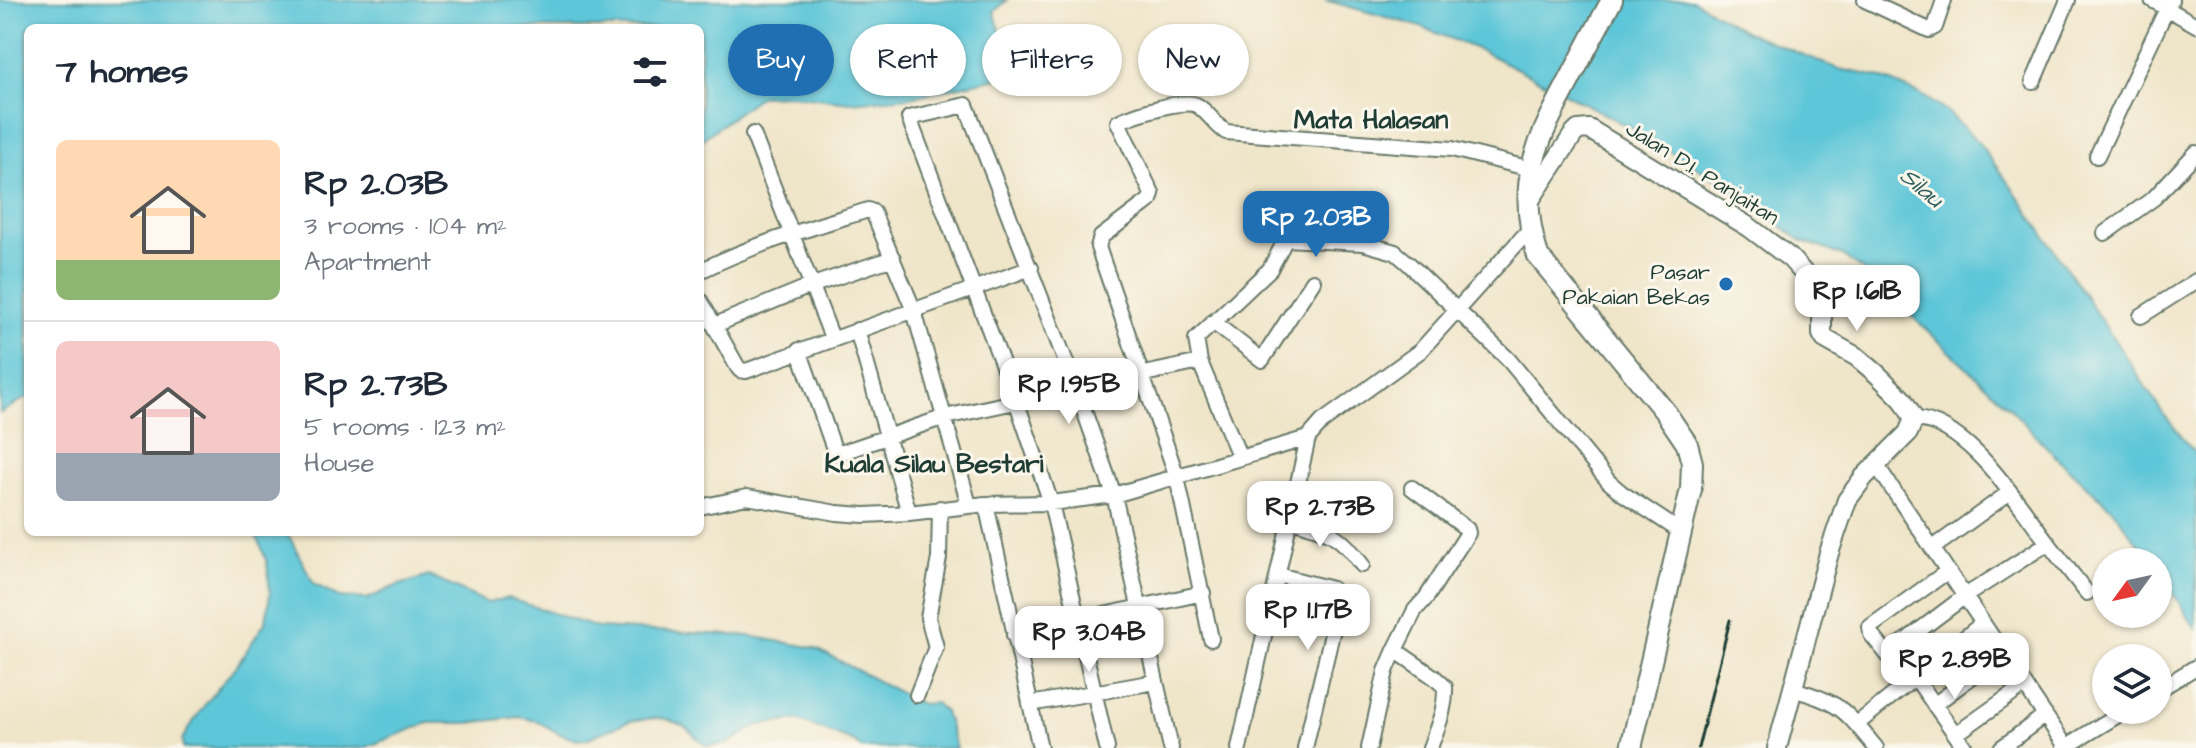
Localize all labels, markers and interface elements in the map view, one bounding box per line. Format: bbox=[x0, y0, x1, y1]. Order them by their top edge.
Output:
chip: Buy bbox=[728, 24, 834, 96]
chip: Rent bbox=[850, 24, 966, 96]
chip: Filters bbox=[982, 24, 1122, 96]
chip: New bbox=[1138, 24, 1249, 96]
text: 7 homes bbox=[56, 48, 188, 96]
icon: filters bbox=[628, 50, 672, 94]
district label: Mata Halasan bbox=[1294, 102, 1448, 138]
street label: Jalan D.I. Panjaitan bbox=[1620, 114, 1785, 233]
text: Rp 2.03B bbox=[304, 160, 448, 208]
water label: Silau bbox=[1892, 160, 1952, 217]
icon: home bbox=[120, 172, 216, 268]
pin: Rp 2.03B bbox=[1233, 191, 1399, 259]
text: Rp 2.03B bbox=[1261, 199, 1371, 235]
text: 3 rooms · 104 m² bbox=[304, 208, 507, 244]
text: Apartment bbox=[304, 244, 431, 280]
place label: Pasar Pakaian Bekas bbox=[1562, 257, 1710, 313]
pin: Rp 1.61B bbox=[1774, 265, 1940, 333]
text: Rp 1.61B bbox=[1813, 273, 1901, 309]
marker: Pasar Pakaian Bekas bbox=[1717, 275, 1735, 293]
pin: Rp 1.95B bbox=[986, 358, 1152, 426]
text: Rp 2.73B bbox=[304, 361, 447, 409]
text: Rp 1.95B bbox=[1018, 366, 1120, 402]
icon: home bbox=[120, 373, 216, 469]
text: 5 rooms · 123 m² bbox=[304, 409, 506, 445]
text: House bbox=[304, 445, 375, 481]
district label: Kuala Silau Bestari bbox=[824, 446, 1044, 482]
pin: Rp 2.73B bbox=[1237, 481, 1403, 549]
text: Rp 2.73B bbox=[1265, 489, 1375, 525]
north arrow bbox=[2092, 548, 2172, 628]
map controls bbox=[2092, 548, 2172, 724]
pin: Rp 1.17B bbox=[1225, 584, 1391, 652]
text: Rp 1.17B bbox=[1264, 592, 1352, 628]
pin: Rp 3.04B bbox=[1006, 606, 1172, 674]
text: Rp 3.04B bbox=[1033, 614, 1145, 650]
pin: Rp 2.89B bbox=[1872, 633, 2038, 701]
text: Rp 2.89B bbox=[1899, 641, 2011, 677]
button: layers bbox=[2092, 644, 2172, 724]

